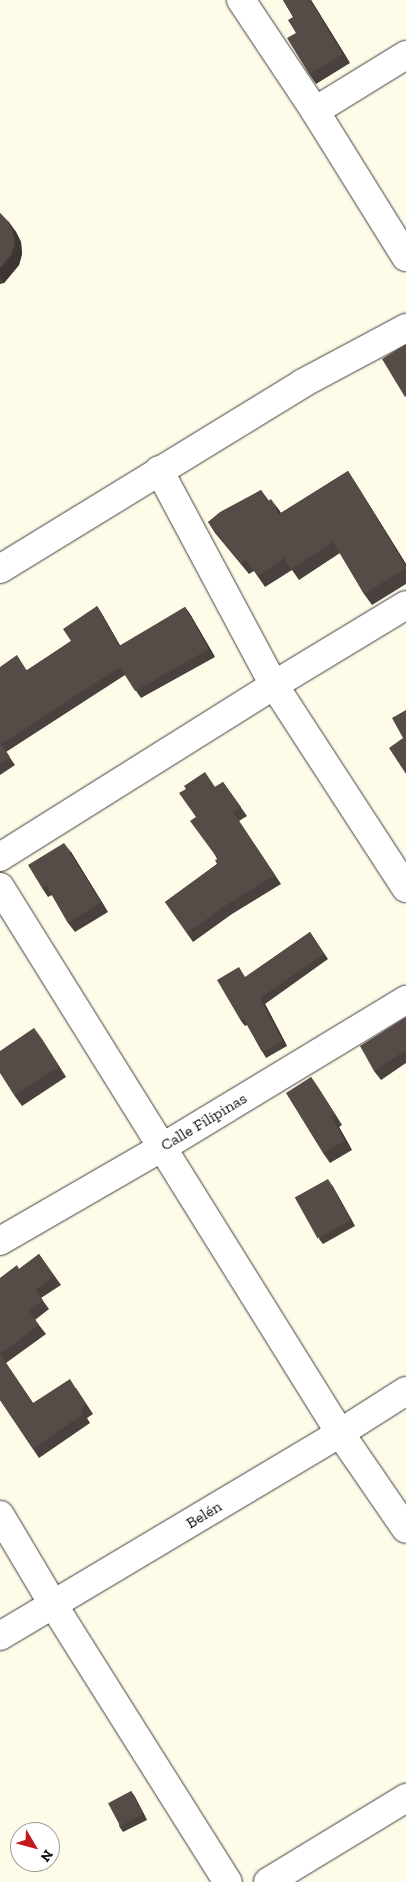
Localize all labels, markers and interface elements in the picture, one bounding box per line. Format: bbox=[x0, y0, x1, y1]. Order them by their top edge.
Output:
street label: Calle Filipinas bbox=[157, 1089, 251, 1155]
street label: Belén bbox=[183, 1497, 225, 1533]
north arrow bbox=[10, 1822, 60, 1872]
text: N bbox=[37, 1846, 57, 1865]

